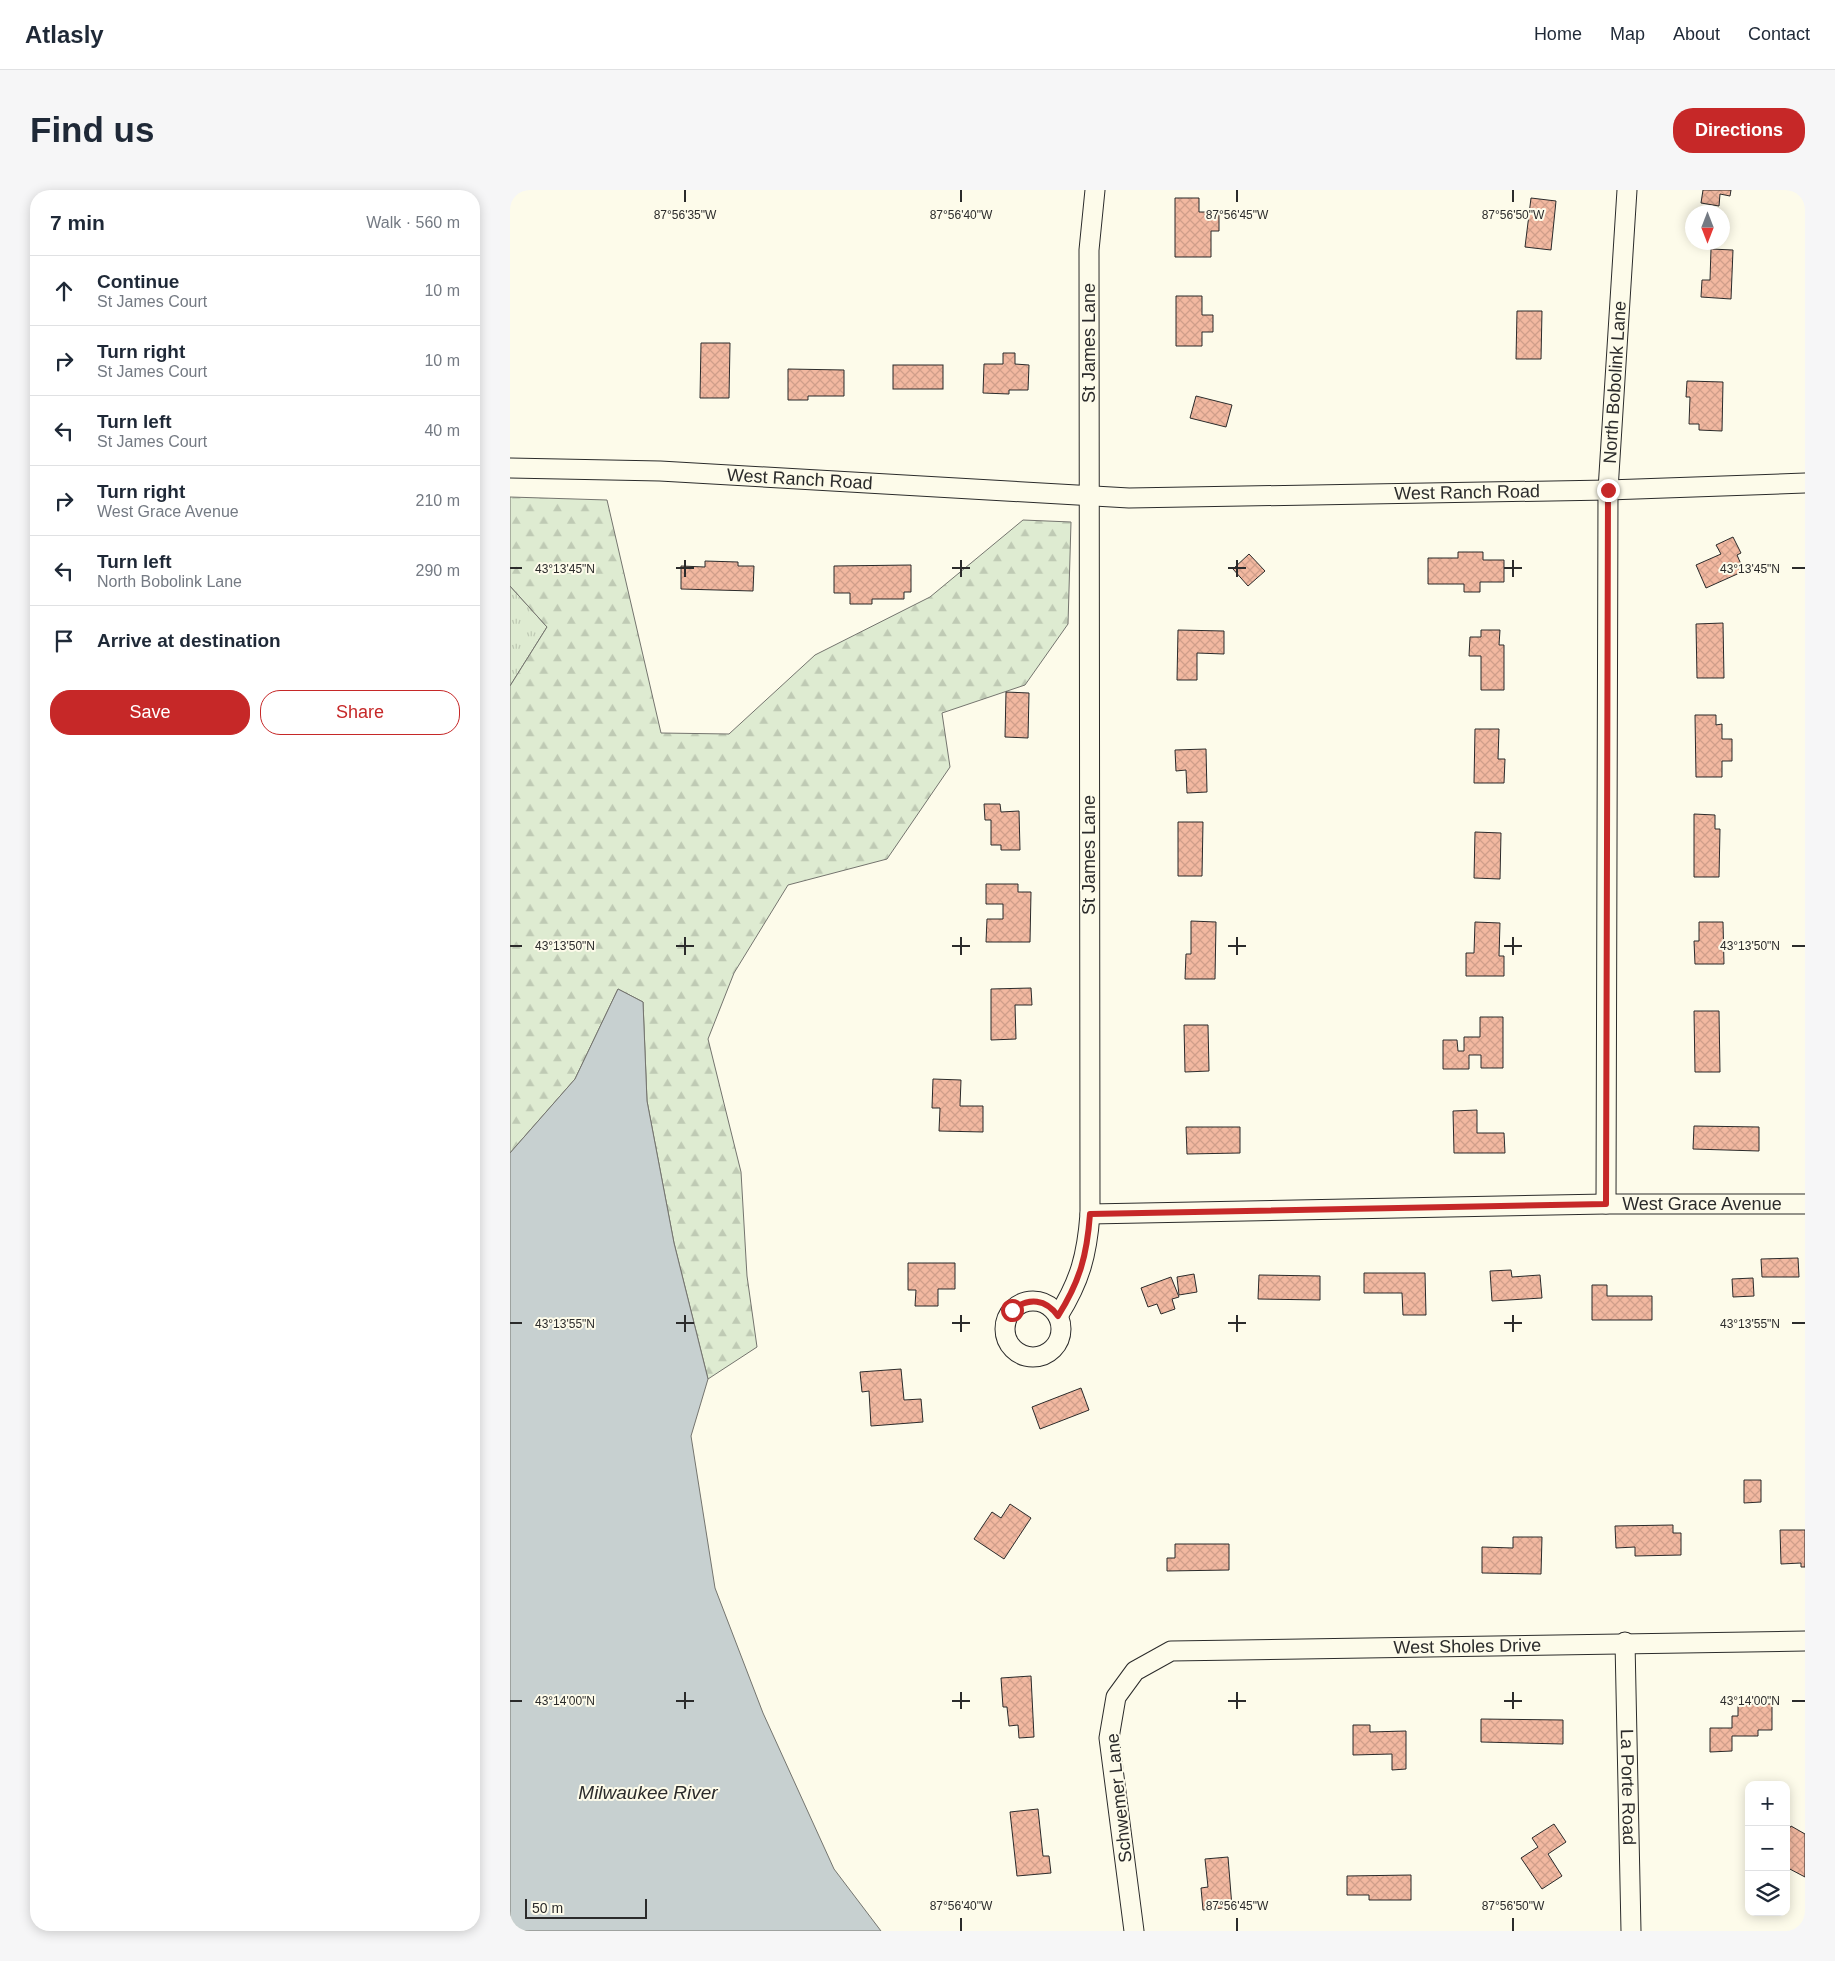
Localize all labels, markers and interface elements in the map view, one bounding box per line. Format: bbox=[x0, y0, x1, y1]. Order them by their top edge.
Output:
text: Atlasly bbox=[25, 21, 104, 48]
text: Home bbox=[1534, 24, 1582, 44]
text: Map bbox=[1610, 24, 1645, 44]
text: About bbox=[1673, 24, 1720, 44]
text: Contact bbox=[1748, 24, 1810, 44]
button: Directions bbox=[1673, 108, 1805, 153]
text: Find us bbox=[30, 110, 154, 149]
north arrow bbox=[1685, 205, 1730, 250]
text: 87°56'35"W bbox=[654, 208, 717, 222]
text: 87°56'40"W bbox=[930, 208, 993, 222]
text: 87°56'45"W bbox=[1206, 208, 1269, 222]
text: 87°56'50"W bbox=[1482, 208, 1545, 222]
text: 7 min bbox=[50, 211, 105, 234]
text: Walk · 560 m bbox=[366, 214, 460, 231]
text: Continue bbox=[97, 271, 179, 292]
icon: ahead bbox=[50, 277, 78, 305]
text: 10 m bbox=[424, 282, 460, 299]
street label: St James Lane bbox=[1079, 283, 1099, 403]
text: St James Court bbox=[97, 293, 207, 310]
street label: North Bobolink Lane bbox=[1600, 300, 1630, 464]
text: Turn right bbox=[97, 341, 185, 362]
icon: right bbox=[50, 347, 78, 375]
text: 10 m bbox=[424, 352, 460, 369]
text: St James Court bbox=[97, 363, 207, 380]
text: Turn left bbox=[97, 411, 172, 432]
icon: left bbox=[50, 417, 78, 445]
text: 40 m bbox=[424, 422, 460, 439]
text: St James Court bbox=[97, 433, 207, 450]
street label: West Ranch Road bbox=[726, 465, 873, 493]
route end bbox=[1597, 479, 1620, 502]
text: Turn right bbox=[97, 481, 185, 502]
street label: West Ranch Road bbox=[1394, 481, 1540, 504]
icon: right bbox=[50, 487, 78, 515]
text: 210 m bbox=[416, 492, 460, 509]
text: West Grace Avenue bbox=[97, 503, 239, 520]
text: Turn left bbox=[97, 551, 172, 572]
icon: left bbox=[50, 557, 78, 585]
text: 290 m bbox=[416, 562, 460, 579]
text: 43°13'45"N bbox=[535, 562, 595, 576]
text: 43°13'45"N bbox=[1720, 562, 1780, 576]
text: North Bobolink Lane bbox=[97, 573, 242, 590]
icon: arrive bbox=[50, 627, 78, 655]
text: Arrive at destination bbox=[97, 630, 281, 651]
button: Save bbox=[50, 690, 250, 735]
button: Share bbox=[260, 690, 460, 735]
street label: St James Lane bbox=[1079, 795, 1099, 915]
text: 43°13'50"N bbox=[535, 939, 595, 953]
text: 43°13'50"N bbox=[1720, 939, 1780, 953]
street label: West Grace Avenue bbox=[1622, 1194, 1782, 1214]
route start bbox=[1001, 1299, 1024, 1322]
text: 43°13'55"N bbox=[535, 1317, 595, 1331]
text: 43°13'55"N bbox=[1720, 1317, 1780, 1331]
street label: West Sholes Drive bbox=[1393, 1635, 1541, 1657]
text: 43°14'00"N bbox=[535, 1694, 595, 1708]
text: 43°14'00"N bbox=[1720, 1694, 1780, 1708]
street label: La Porte Road bbox=[1617, 1729, 1639, 1845]
street label: Schwemer Lane bbox=[1102, 1732, 1136, 1864]
map controls bbox=[1745, 1781, 1790, 1916]
button: + bbox=[1745, 1781, 1790, 1826]
water label: Milwaukee River bbox=[578, 1782, 718, 1803]
button: − bbox=[1745, 1826, 1790, 1871]
button: layers bbox=[1745, 1871, 1790, 1916]
scale bar bbox=[525, 1896, 648, 1919]
text: 87°56'40"W bbox=[930, 1899, 993, 1913]
text: 87°56'45"W bbox=[1206, 1899, 1269, 1913]
text: 87°56'50"W bbox=[1482, 1899, 1545, 1913]
text: 50 m bbox=[532, 1900, 563, 1916]

